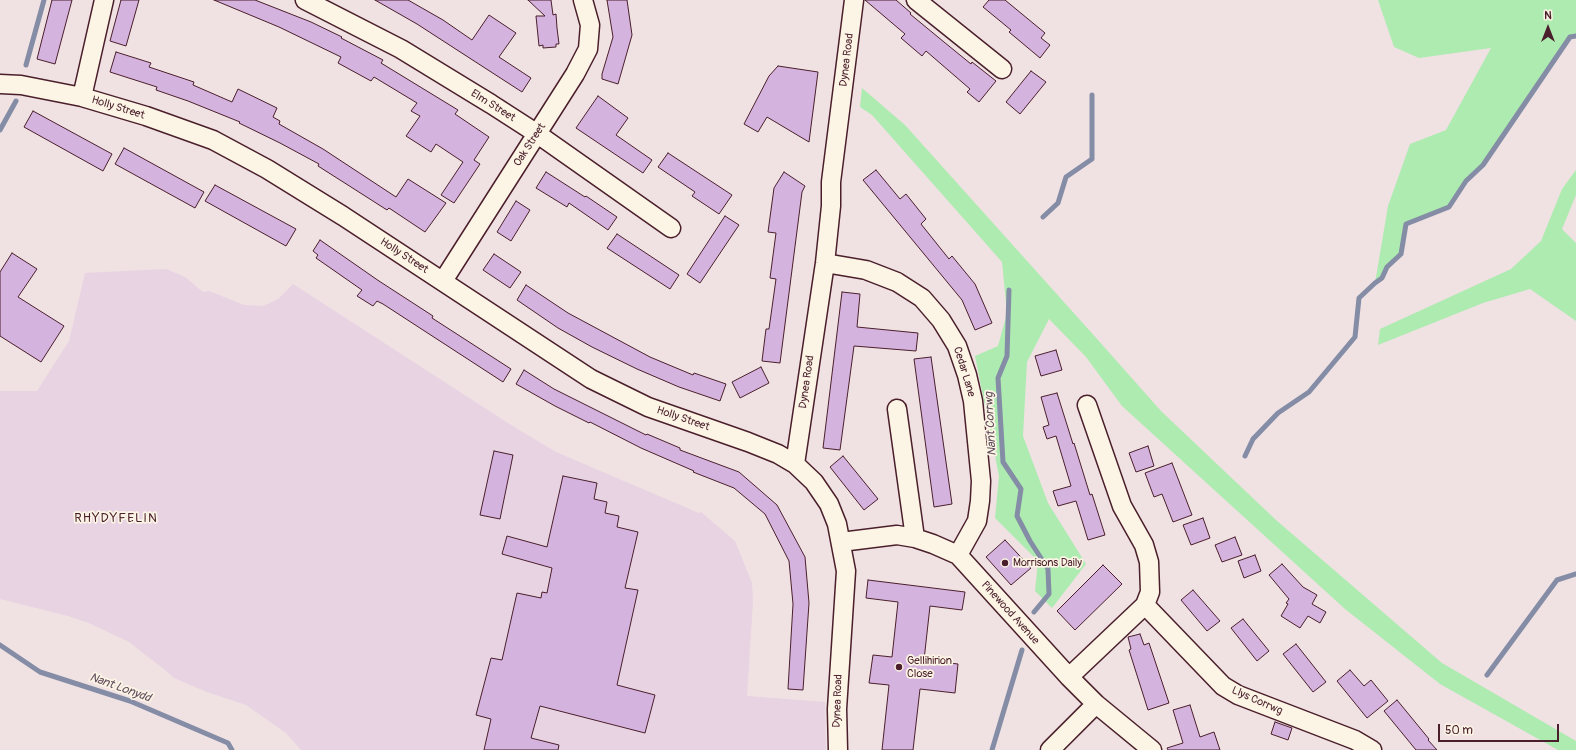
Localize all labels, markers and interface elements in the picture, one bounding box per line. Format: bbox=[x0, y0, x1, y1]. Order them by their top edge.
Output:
north arrow bbox=[1528, 8, 1568, 48]
text: N bbox=[1544, 9, 1552, 22]
street label: Dynea Road bbox=[837, 33, 857, 87]
street label: Elm Street bbox=[468, 87, 518, 125]
street label: Holly Street bbox=[90, 94, 146, 122]
street label: Oak Street bbox=[511, 121, 549, 169]
street label: Holly Street bbox=[377, 235, 431, 277]
street label: Cedar Lane bbox=[950, 345, 978, 399]
street label: Dynea Road bbox=[797, 355, 817, 409]
water label: Nant Corrwg bbox=[982, 392, 1000, 456]
street label: Holly Street bbox=[655, 404, 711, 434]
district label: RHYDYFELIN bbox=[74, 511, 158, 527]
place label: Morrisons Daily bbox=[1013, 556, 1082, 570]
marker: Morrisons Daily bbox=[1000, 558, 1010, 568]
street label: Pinewood Avenue bbox=[978, 579, 1042, 647]
place label: Gellihirion Close bbox=[907, 654, 952, 680]
marker: Gellihirion Close bbox=[894, 662, 904, 672]
water label: Nant Lonydd bbox=[87, 670, 153, 706]
street label: Dynea Road bbox=[830, 674, 846, 728]
street label: Llys Corrwg bbox=[1229, 684, 1285, 718]
scale bar bbox=[1440, 716, 1561, 742]
text: 50 m bbox=[1445, 723, 1473, 738]

